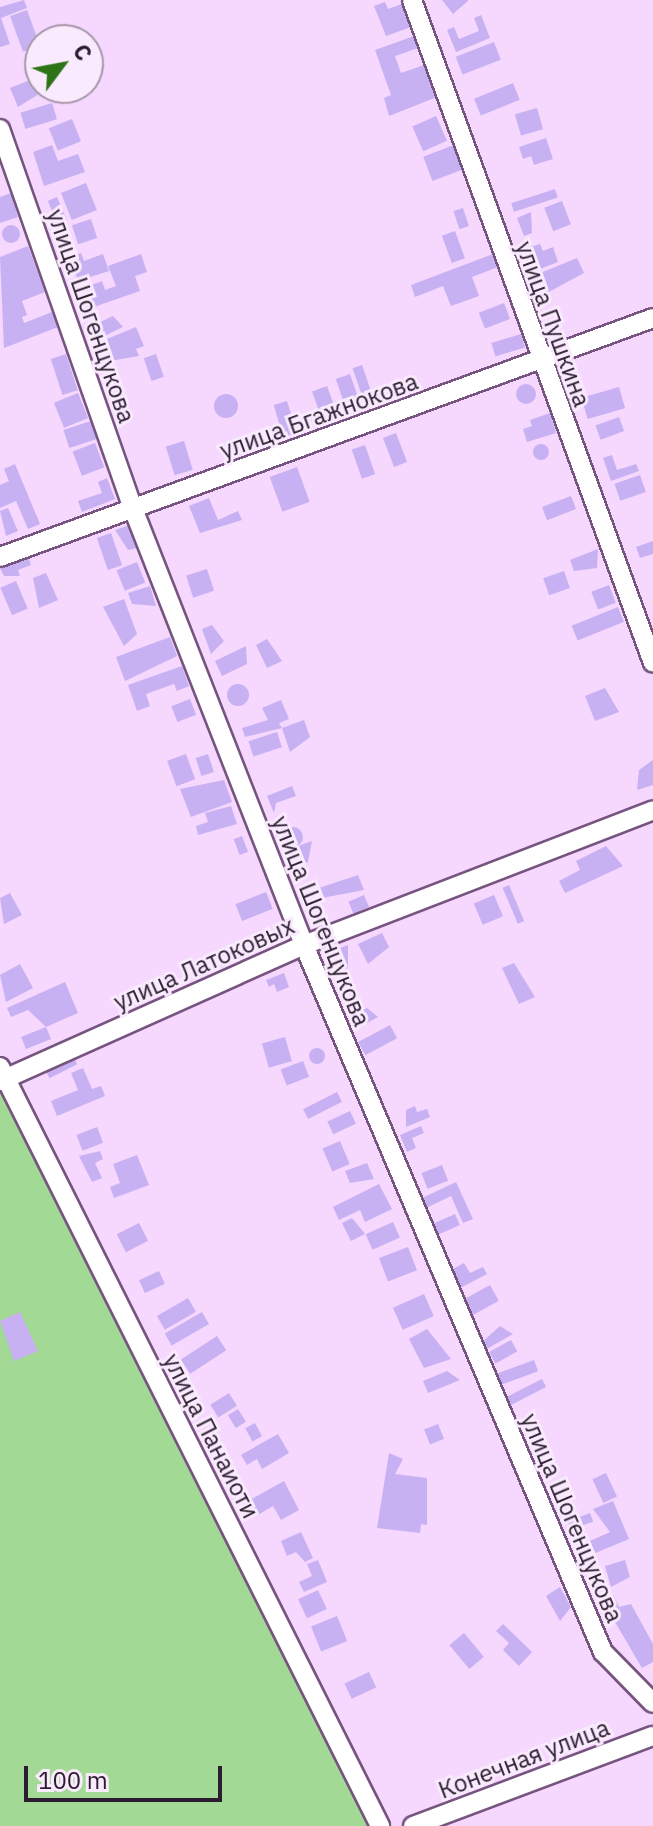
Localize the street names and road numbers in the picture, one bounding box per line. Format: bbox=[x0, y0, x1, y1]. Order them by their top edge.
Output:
street label: улица Шогенцукова bbox=[41, 205, 141, 427]
street label: улица Пушкина bbox=[510, 237, 596, 411]
street label: улица Бгажнокова bbox=[216, 367, 422, 465]
street label: улица Шогенцукова bbox=[266, 812, 376, 1030]
street label: улица Латоковых bbox=[109, 911, 299, 1017]
street label: улица Панаиоти bbox=[157, 1349, 265, 1523]
street label: улица Шогенцукова bbox=[515, 1409, 629, 1627]
street label: Конечная улица bbox=[434, 1713, 614, 1805]

